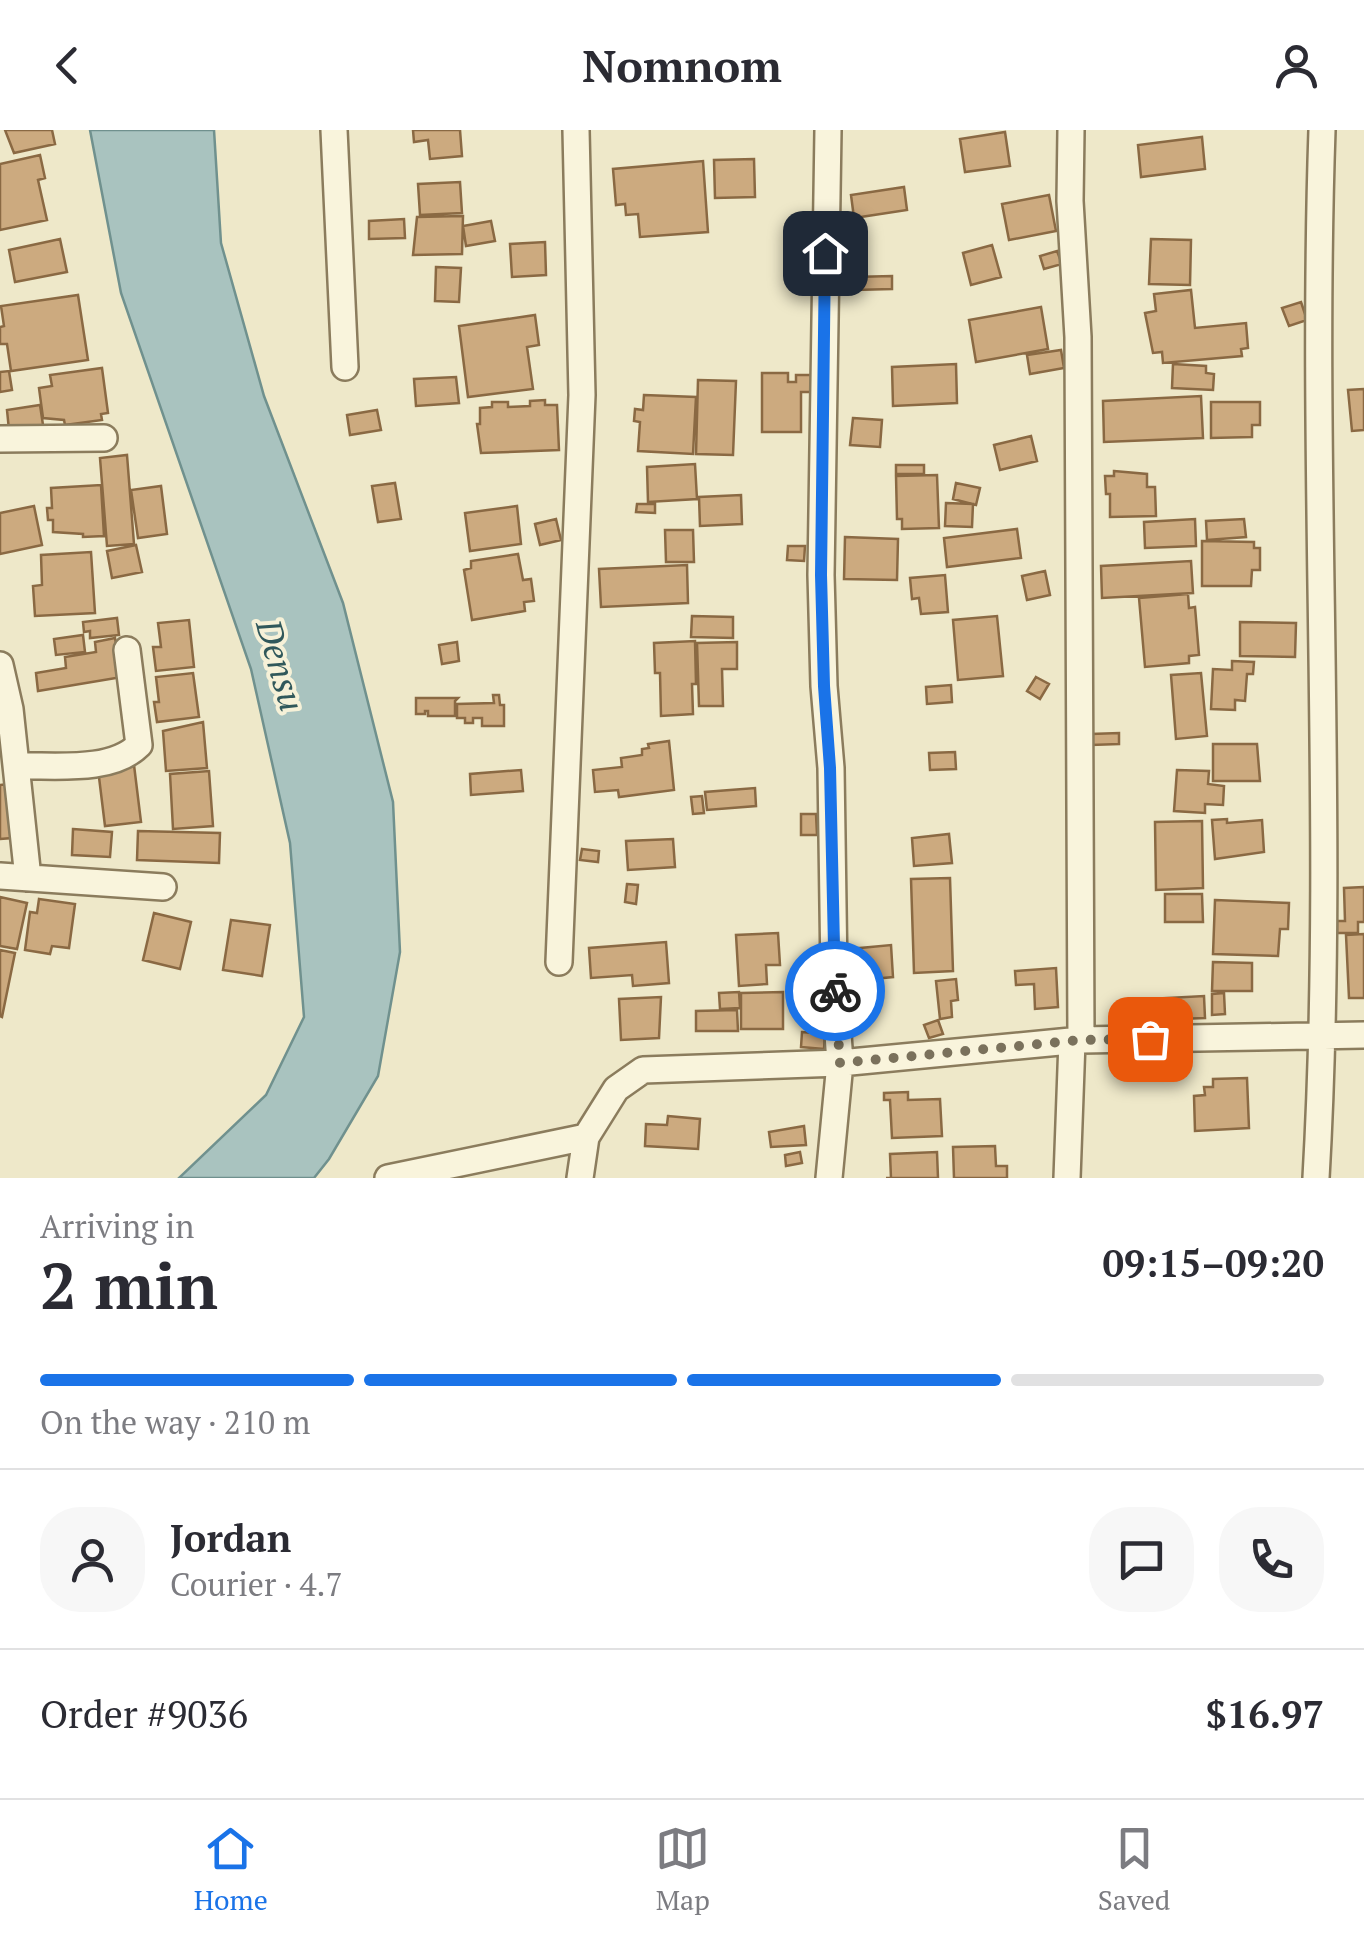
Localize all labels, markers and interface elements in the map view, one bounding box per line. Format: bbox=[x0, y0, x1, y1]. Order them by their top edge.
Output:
text: Nomnom bbox=[582, 35, 782, 95]
icon: back bbox=[40, 38, 95, 93]
icon: person bbox=[1269, 38, 1324, 93]
pin bbox=[783, 211, 868, 296]
icon: home bbox=[798, 226, 853, 281]
water label: Densu bbox=[246, 613, 316, 716]
courier bbox=[785, 941, 885, 1041]
icon: bike bbox=[808, 964, 863, 1019]
pin bbox=[1108, 997, 1193, 1082]
icon: bag bbox=[1123, 1012, 1178, 1067]
text: Arriving in bbox=[40, 1205, 194, 1247]
text: 09:15–09:20 bbox=[1102, 1238, 1324, 1288]
text: 2 min bbox=[40, 1241, 218, 1328]
text: On the way · 210 m bbox=[40, 1401, 310, 1443]
button: person bbox=[40, 1507, 145, 1612]
button: chat bbox=[1089, 1507, 1194, 1612]
button: phone bbox=[1219, 1507, 1324, 1612]
text: Jordan bbox=[170, 1513, 291, 1563]
text: Courier · 4.7 bbox=[170, 1563, 342, 1605]
text: Order #9036 bbox=[40, 1689, 248, 1739]
text: $16.97 bbox=[1205, 1689, 1324, 1739]
tab: Home bbox=[194, 1821, 268, 1918]
tab: Map bbox=[655, 1821, 710, 1918]
tab: Saved bbox=[1098, 1821, 1170, 1918]

